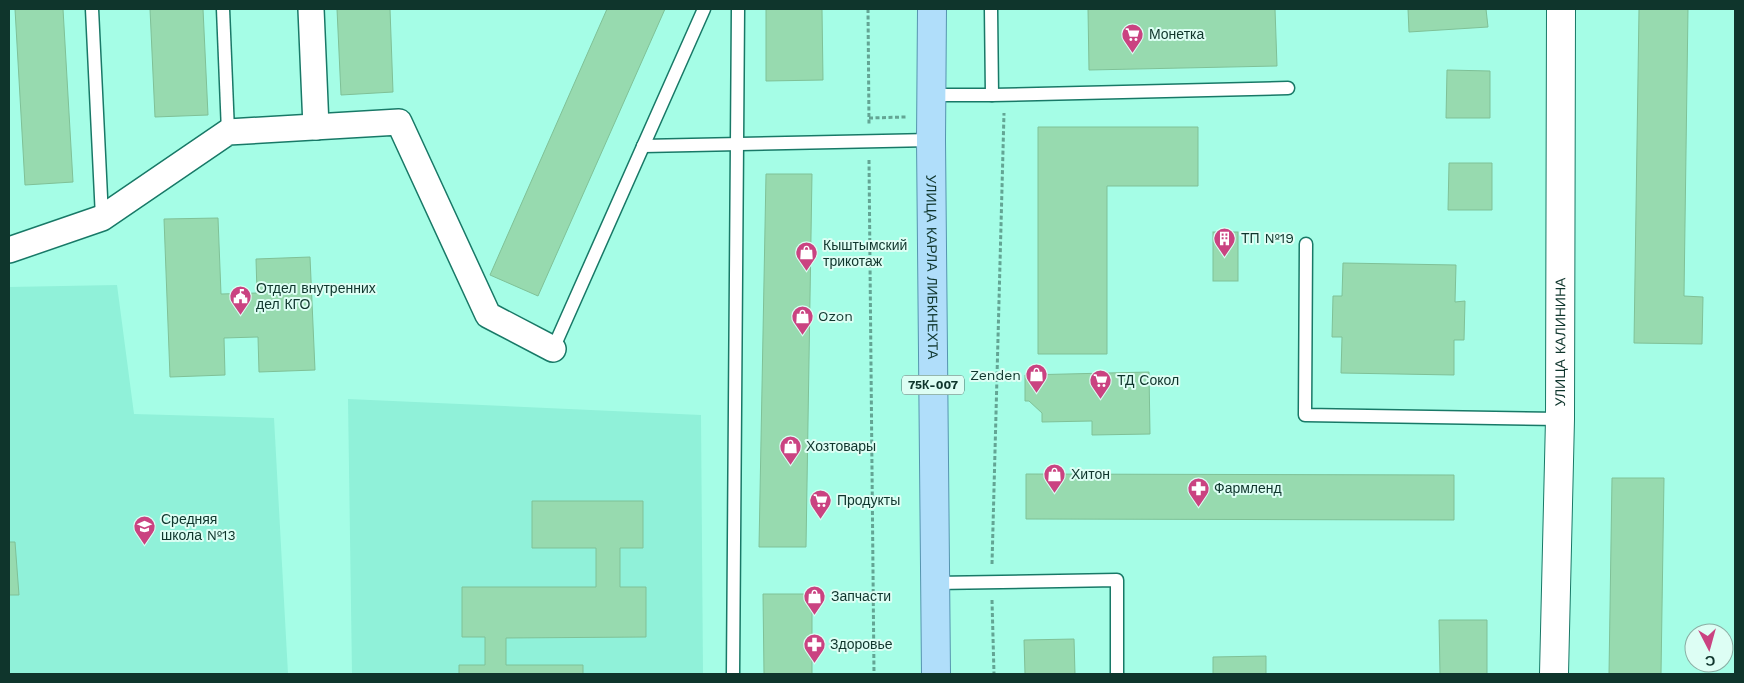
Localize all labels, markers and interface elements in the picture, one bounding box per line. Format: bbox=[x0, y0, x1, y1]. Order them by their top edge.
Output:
supermarket icon: Монетка bbox=[1121, 22, 1145, 53]
place label: Монетка bbox=[1149, 26, 1205, 42]
street label: УЛИЦА КАРЛА ЛИБКНЕХТА bbox=[923, 175, 941, 360]
building icon: ТП №19 bbox=[1213, 226, 1237, 257]
place label: ТП №19 bbox=[1241, 230, 1294, 246]
place label: Кыштымский трикотаж bbox=[823, 237, 907, 269]
shop icon: Кыштымский трикотаж bbox=[795, 241, 819, 272]
street label: УЛИЦА КАЛИНИНА bbox=[1552, 277, 1568, 407]
place label: Отдел внутренних дел КГО bbox=[256, 280, 376, 312]
public building icon: Отдел внутренних дел КГО bbox=[228, 284, 252, 315]
shop icon: Ozon bbox=[790, 304, 814, 335]
place label: Ozon bbox=[818, 308, 853, 324]
shop icon: Zenden bbox=[1025, 363, 1049, 394]
place label: Zenden bbox=[970, 367, 1021, 383]
supermarket icon: ТД Сокол bbox=[1089, 368, 1113, 399]
place label: ТД Сокол bbox=[1117, 372, 1179, 388]
road number: 75К-007 bbox=[902, 376, 964, 394]
shop icon: Хозтовары bbox=[778, 434, 802, 465]
place label: Хозтовары bbox=[806, 438, 876, 454]
shop icon: Хитон bbox=[1043, 462, 1067, 493]
place label: Хитон bbox=[1071, 466, 1110, 482]
pharmacy icon: Фармленд bbox=[1186, 476, 1210, 507]
place label: Фармленд bbox=[1214, 480, 1282, 496]
supermarket icon: Продукты bbox=[809, 488, 833, 519]
place label: Продукты bbox=[837, 492, 900, 508]
place label: Средняя школа №13 bbox=[161, 511, 236, 543]
school or university icon: Средняя школа №13 bbox=[133, 515, 157, 546]
shop icon: Запчасти bbox=[803, 584, 827, 615]
place label: Запчасти bbox=[831, 588, 891, 604]
north arrow bbox=[1684, 623, 1734, 673]
pharmacy icon: Здоровье bbox=[802, 632, 826, 663]
place label: Здоровье bbox=[830, 636, 893, 652]
text: С bbox=[1704, 652, 1716, 669]

